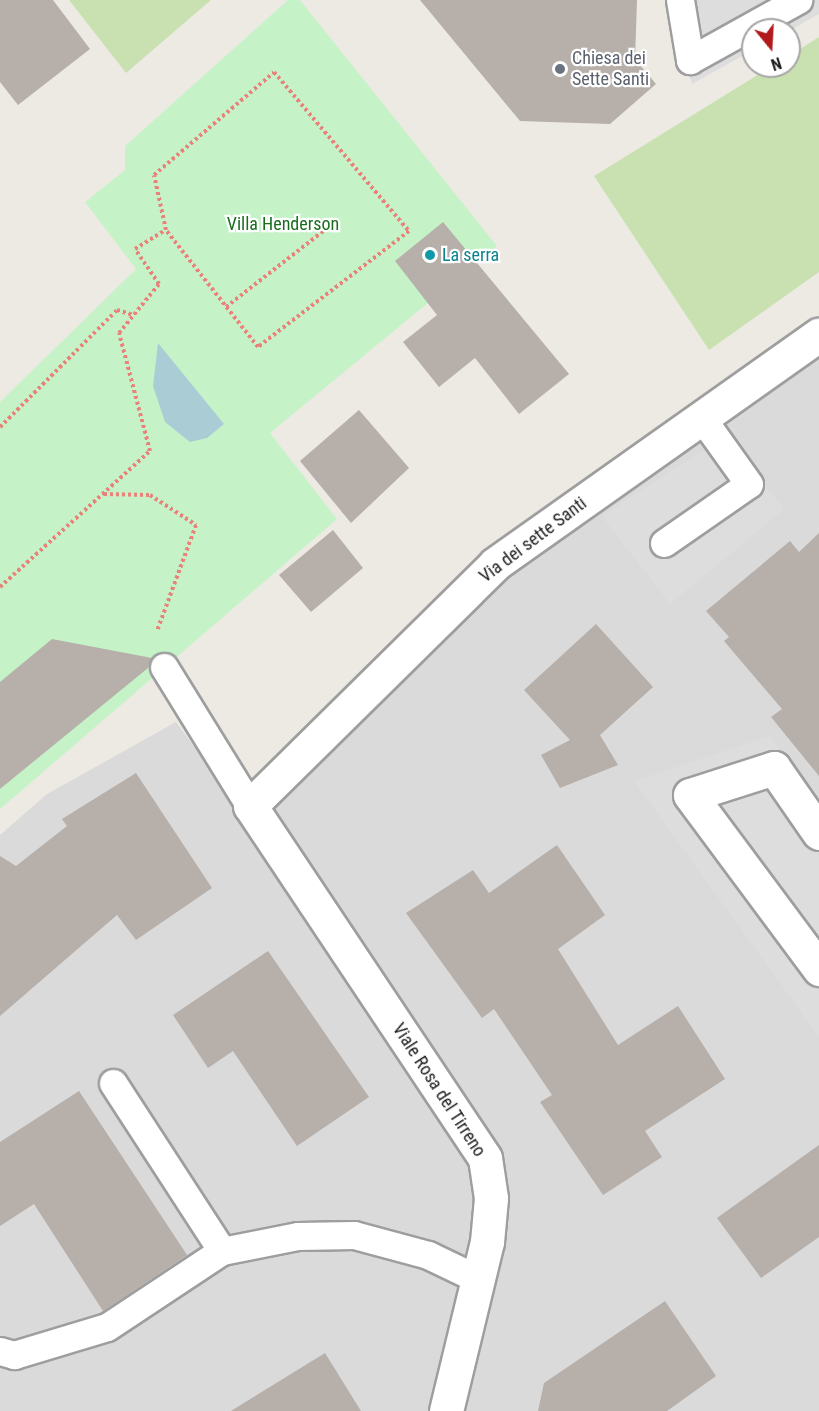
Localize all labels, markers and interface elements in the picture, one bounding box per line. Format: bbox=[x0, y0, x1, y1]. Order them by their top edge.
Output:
north arrow bbox=[741, 18, 801, 78]
place label: Chiesa dei Sette Santi bbox=[572, 48, 649, 90]
text: N bbox=[769, 53, 784, 74]
marker: Chiesa dei Sette Santi bbox=[553, 62, 567, 76]
park label: Villa Henderson bbox=[227, 213, 339, 235]
place label: La serra bbox=[442, 244, 499, 266]
marker: La serra bbox=[423, 248, 437, 262]
street label: Via dei sette Santi bbox=[475, 493, 591, 587]
street label: Viale Rosa del Tirreno bbox=[388, 1019, 490, 1161]

